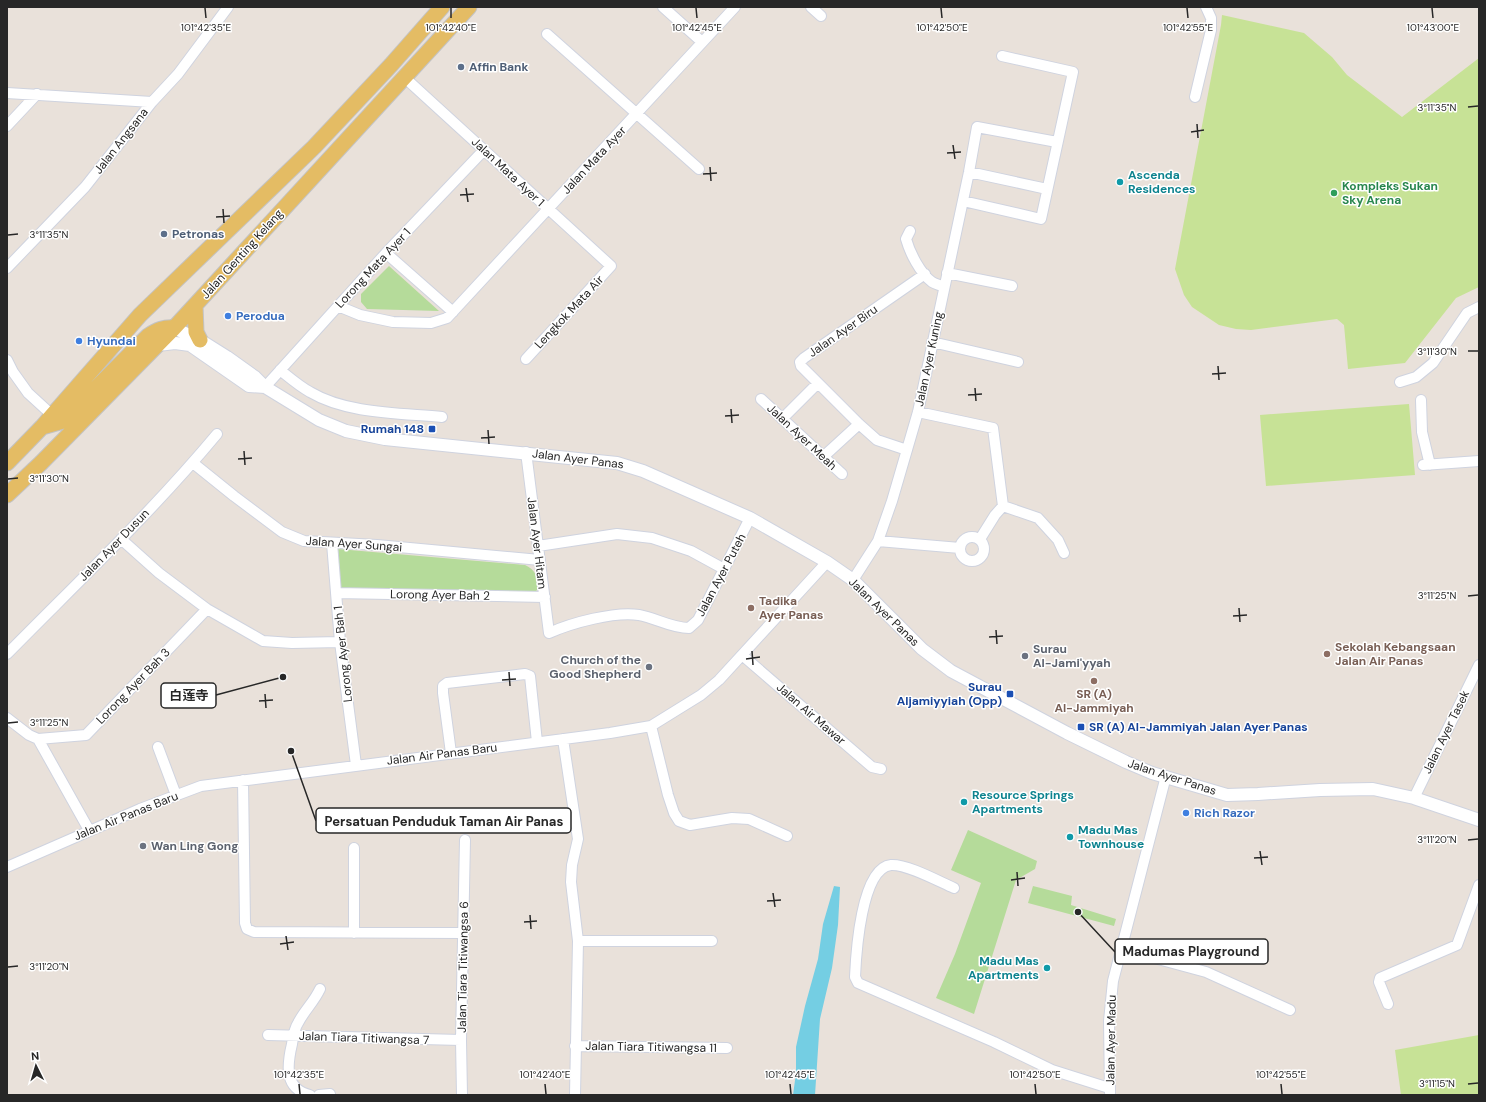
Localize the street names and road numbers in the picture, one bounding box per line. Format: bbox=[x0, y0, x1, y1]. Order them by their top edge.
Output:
street label: Jalan Angsana bbox=[90, 105, 152, 177]
street label: Jalan Mata Ayer bbox=[558, 122, 630, 197]
street label: Jalan Mata Ayer 1 bbox=[468, 134, 548, 210]
street label: Jalan Genting Kelang bbox=[198, 206, 287, 302]
street label: Lorong Mata Ayer 1 bbox=[332, 225, 414, 311]
street label: Lengkok Mata Air bbox=[531, 272, 607, 352]
street label: Jalan Ayer Biru bbox=[805, 301, 881, 361]
street label: Jalan Ayer Kuning bbox=[911, 310, 947, 408]
street label: Jalan Ayer Meah bbox=[764, 400, 840, 474]
street label: Jalan Ayer Panas bbox=[531, 445, 625, 473]
street label: Jalan Ayer Hitam bbox=[523, 496, 551, 590]
street label: Jalan Ayer Dusun bbox=[75, 505, 153, 585]
street label: Jalan Ayer Puteh bbox=[692, 531, 750, 619]
street label: Jalan Ayer Sungai bbox=[305, 533, 403, 555]
street label: Jalan Ayer Panas bbox=[845, 574, 923, 650]
street label: Lorong Ayer Bah 2 bbox=[390, 586, 490, 604]
street label: Lorong Ayer Bah 1 bbox=[330, 605, 356, 703]
street label: Lorong Ayer Bah 3 bbox=[92, 644, 174, 728]
street label: Jalan Air Mawar bbox=[773, 680, 849, 749]
street label: Jalan Ayer Tasek bbox=[1419, 688, 1473, 776]
street label: Jalan Air Panas Baru bbox=[386, 739, 498, 769]
street label: Jalan Ayer Panas bbox=[1126, 755, 1218, 799]
street label: Jalan Air Panas Baru bbox=[71, 788, 181, 844]
street label: Jalan Tiara Titiwangsa 6 bbox=[454, 901, 472, 1033]
street label: Jalan Ayer Madu bbox=[1102, 994, 1120, 1085]
street label: Jalan Tiara Titiwangsa 7 bbox=[298, 1028, 430, 1048]
street label: Jalan Tiara Titiwangsa 11 bbox=[585, 1038, 717, 1056]

